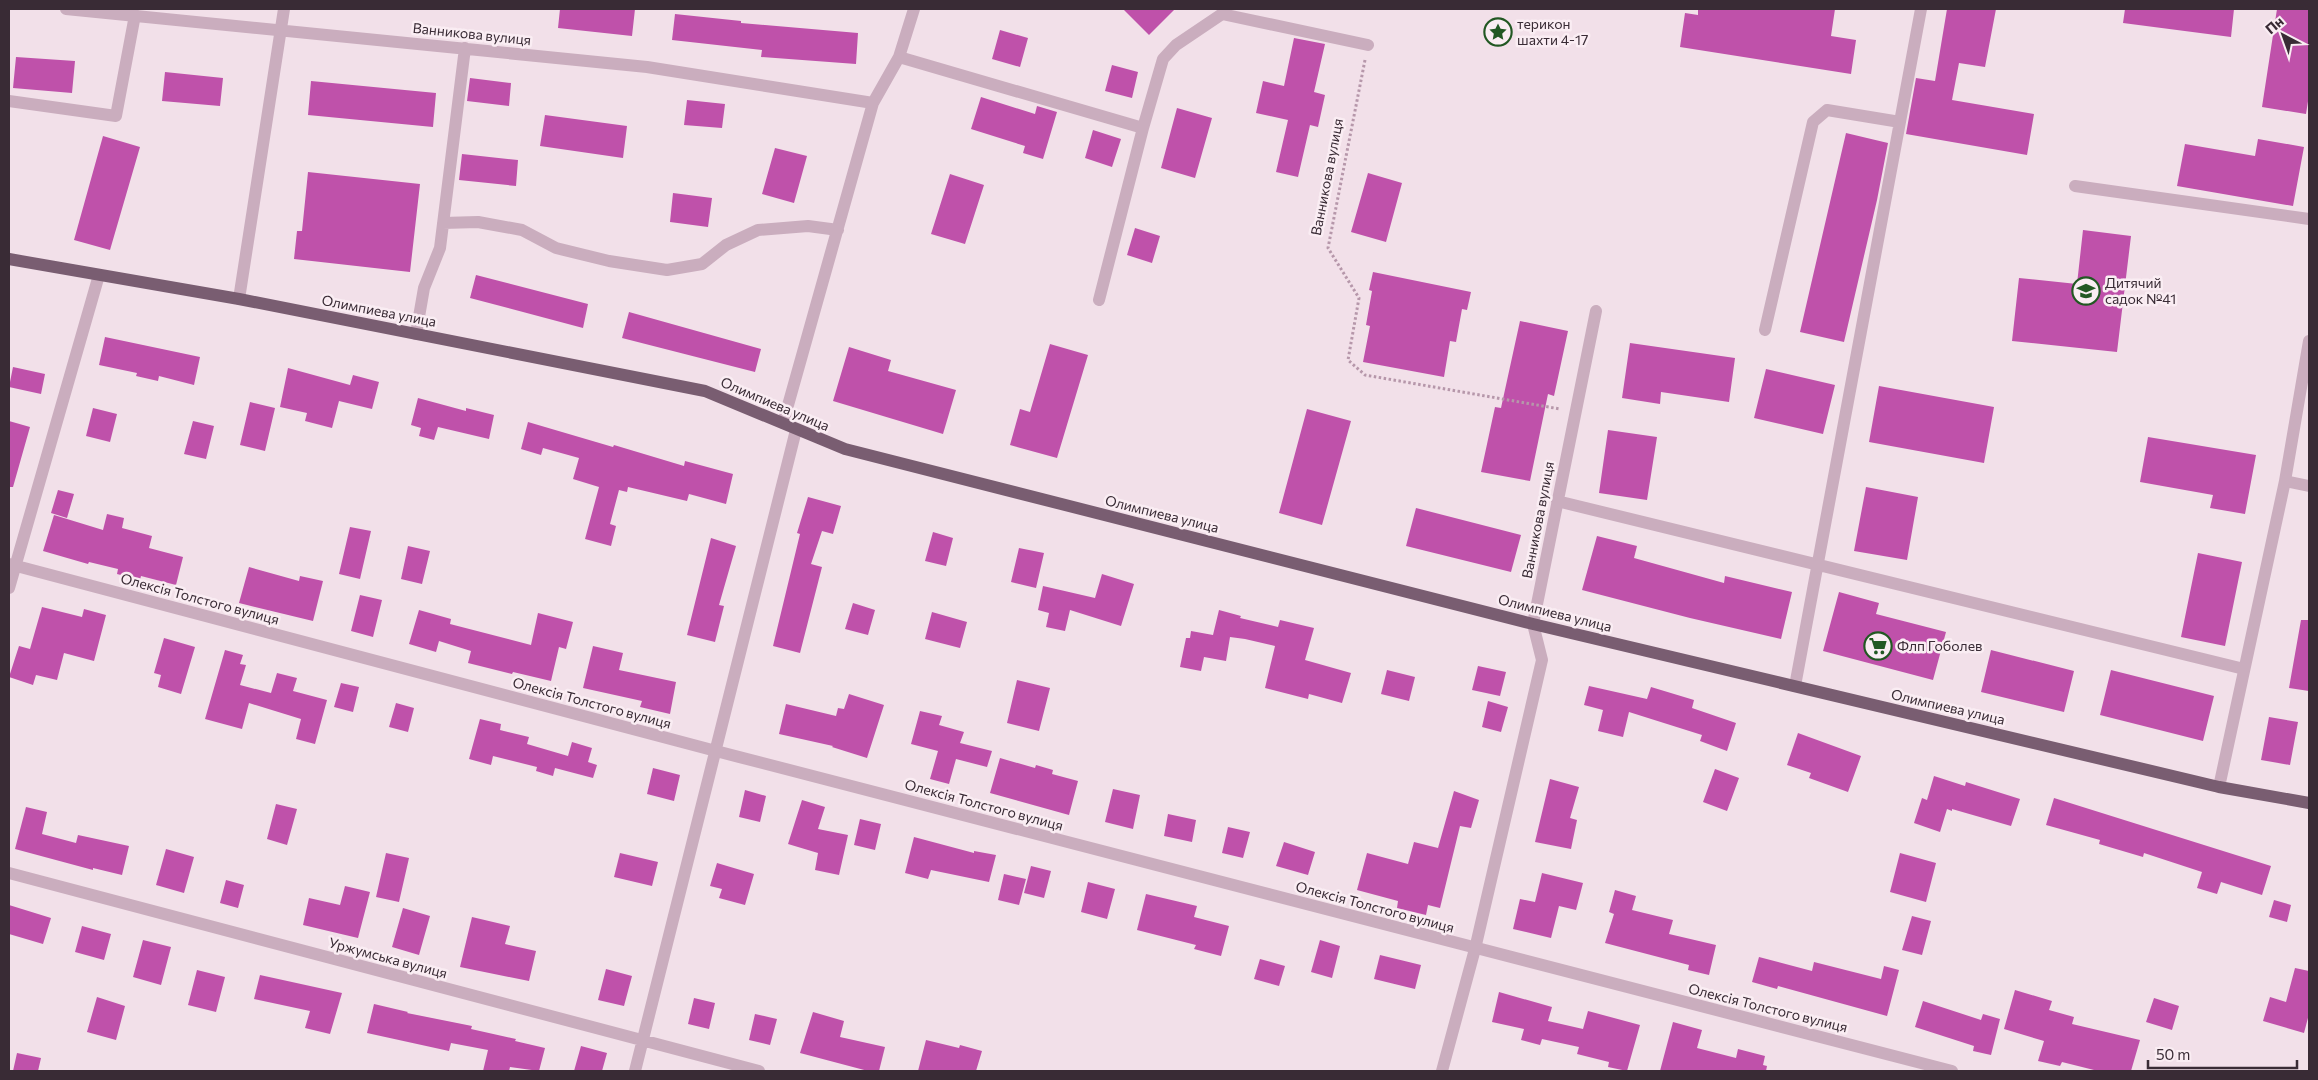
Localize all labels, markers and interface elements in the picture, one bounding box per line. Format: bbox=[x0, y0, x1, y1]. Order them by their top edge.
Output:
north arrow bbox=[2258, 10, 2308, 60]
text: Пн bbox=[2262, 12, 2287, 37]
place label: терикон шахти 4-17 bbox=[1517, 15, 1588, 48]
place icon: терикон шахти 4-17 bbox=[1483, 17, 1513, 47]
street label: Ванникова вулиця bbox=[412, 19, 532, 48]
street label: Ванникова вулиця bbox=[1307, 117, 1346, 237]
place label: Дитячий садок №41 bbox=[2105, 274, 2176, 307]
school or university icon: Дитячий садок №41 bbox=[2071, 276, 2101, 306]
street label: Олимпиева улица bbox=[320, 291, 438, 330]
street label: Олимпиева улица bbox=[718, 373, 832, 434]
street label: Ванникова вулиця bbox=[1518, 460, 1557, 580]
street label: Олимпиева улица bbox=[1104, 491, 1221, 536]
street label: Олексія Толстого вулиця bbox=[119, 569, 281, 628]
street label: Олимпиева улица bbox=[1497, 590, 1614, 635]
supermarket icon: Флп Гоболев bbox=[1863, 631, 1893, 661]
place label: Флп Гоболев bbox=[1897, 637, 1982, 654]
street label: Олексія Толстого вулиця bbox=[511, 673, 673, 732]
street label: Олимпиева улица bbox=[1890, 685, 2007, 728]
street label: Олексія Толстого вулиця bbox=[903, 775, 1065, 834]
street label: Олексія Толстого вулиця bbox=[1294, 877, 1456, 936]
street label: Уржумська вулиця bbox=[327, 934, 449, 982]
street label: Олексія Толстого вулиця bbox=[1687, 980, 1849, 1036]
scale bar bbox=[2148, 1038, 2297, 1070]
text: 50 m bbox=[2156, 1045, 2190, 1063]

